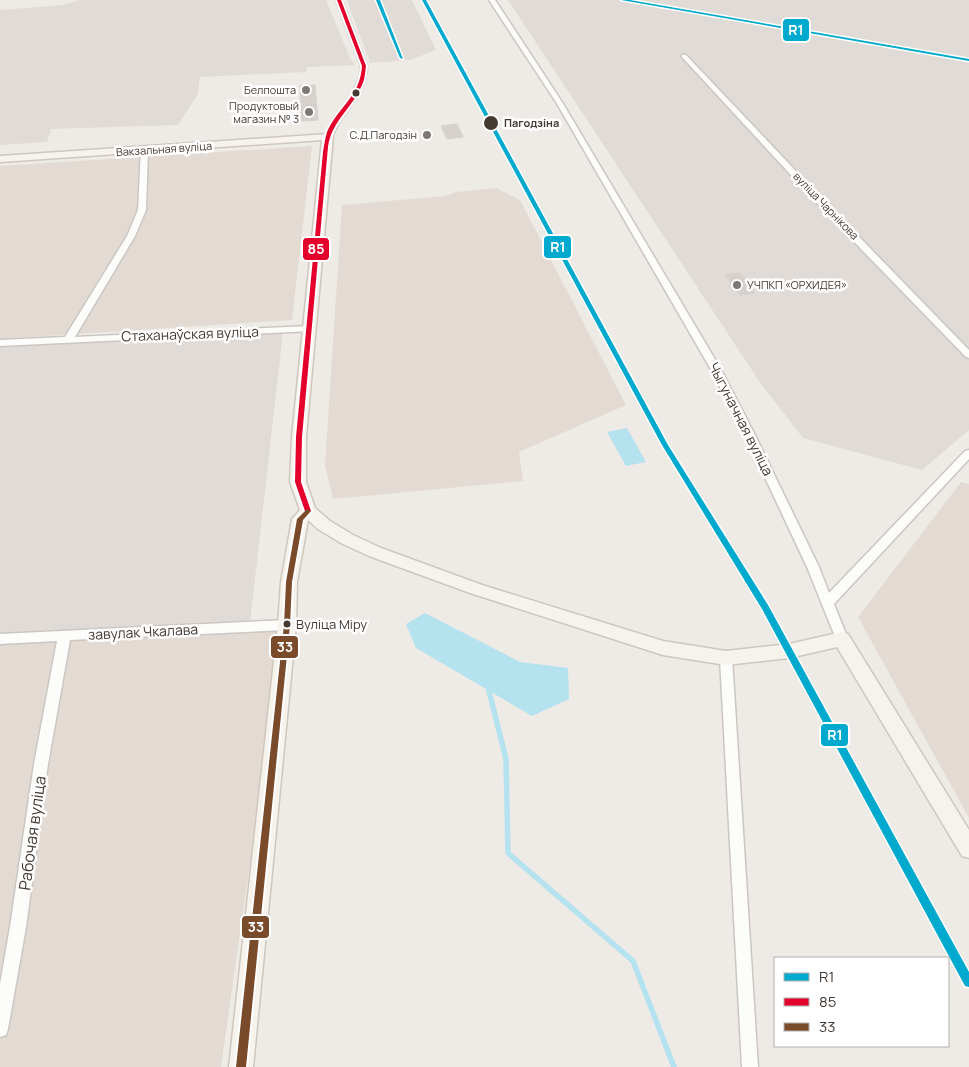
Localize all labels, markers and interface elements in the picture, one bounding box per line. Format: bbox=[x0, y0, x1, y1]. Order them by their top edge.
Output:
line badge: R1 bbox=[782, 18, 810, 42]
text: R1 bbox=[788, 20, 804, 39]
place label: Белпошта bbox=[244, 82, 296, 97]
marker: Белпошта bbox=[300, 84, 312, 96]
unlabelled marker bbox=[351, 88, 361, 98]
place label: Продуктовый магазин № 3 bbox=[229, 98, 299, 126]
marker: Продуктовый магазин № 3 bbox=[303, 106, 315, 118]
marker: Пагодзіна bbox=[482, 114, 500, 132]
place label: Пагодзіна bbox=[504, 115, 559, 130]
place label: С.Д.Пагодзін bbox=[350, 127, 417, 142]
marker: С.Д.Пагодзін bbox=[421, 129, 433, 141]
street label: Вакзальная вуліца bbox=[115, 138, 212, 159]
street label: вуліца Чарнікова bbox=[790, 169, 862, 243]
line badge: R1 bbox=[543, 235, 572, 259]
line badge: 85 bbox=[302, 237, 330, 261]
text: R1 bbox=[550, 237, 566, 256]
text: 85 bbox=[308, 239, 324, 258]
place label: УЧПКП «ОРХИДЕЯ» bbox=[747, 277, 847, 292]
marker: УЧПКП «ОРХИДЕЯ» bbox=[731, 279, 743, 291]
street label: Стаханаўская вуліца bbox=[121, 322, 259, 345]
street label: Чыгуначная вуліца bbox=[705, 359, 778, 479]
place label: Вуліца Міру bbox=[296, 615, 367, 633]
street label: завулак Чкалава bbox=[88, 619, 198, 644]
marker: Вуліца Міру bbox=[282, 619, 292, 629]
line badge: 33 bbox=[270, 635, 299, 659]
text: 33 bbox=[277, 637, 293, 656]
line badge: R1 bbox=[820, 723, 849, 747]
text: R1 bbox=[827, 725, 843, 744]
street label: Рабочая вуліца bbox=[13, 774, 51, 892]
line badge: 33 bbox=[241, 915, 270, 939]
text: 33 bbox=[248, 917, 264, 936]
legend bbox=[774, 957, 949, 1047]
text: R1 bbox=[819, 966, 834, 987]
text: 85 bbox=[819, 991, 836, 1012]
text: 33 bbox=[819, 1016, 836, 1037]

